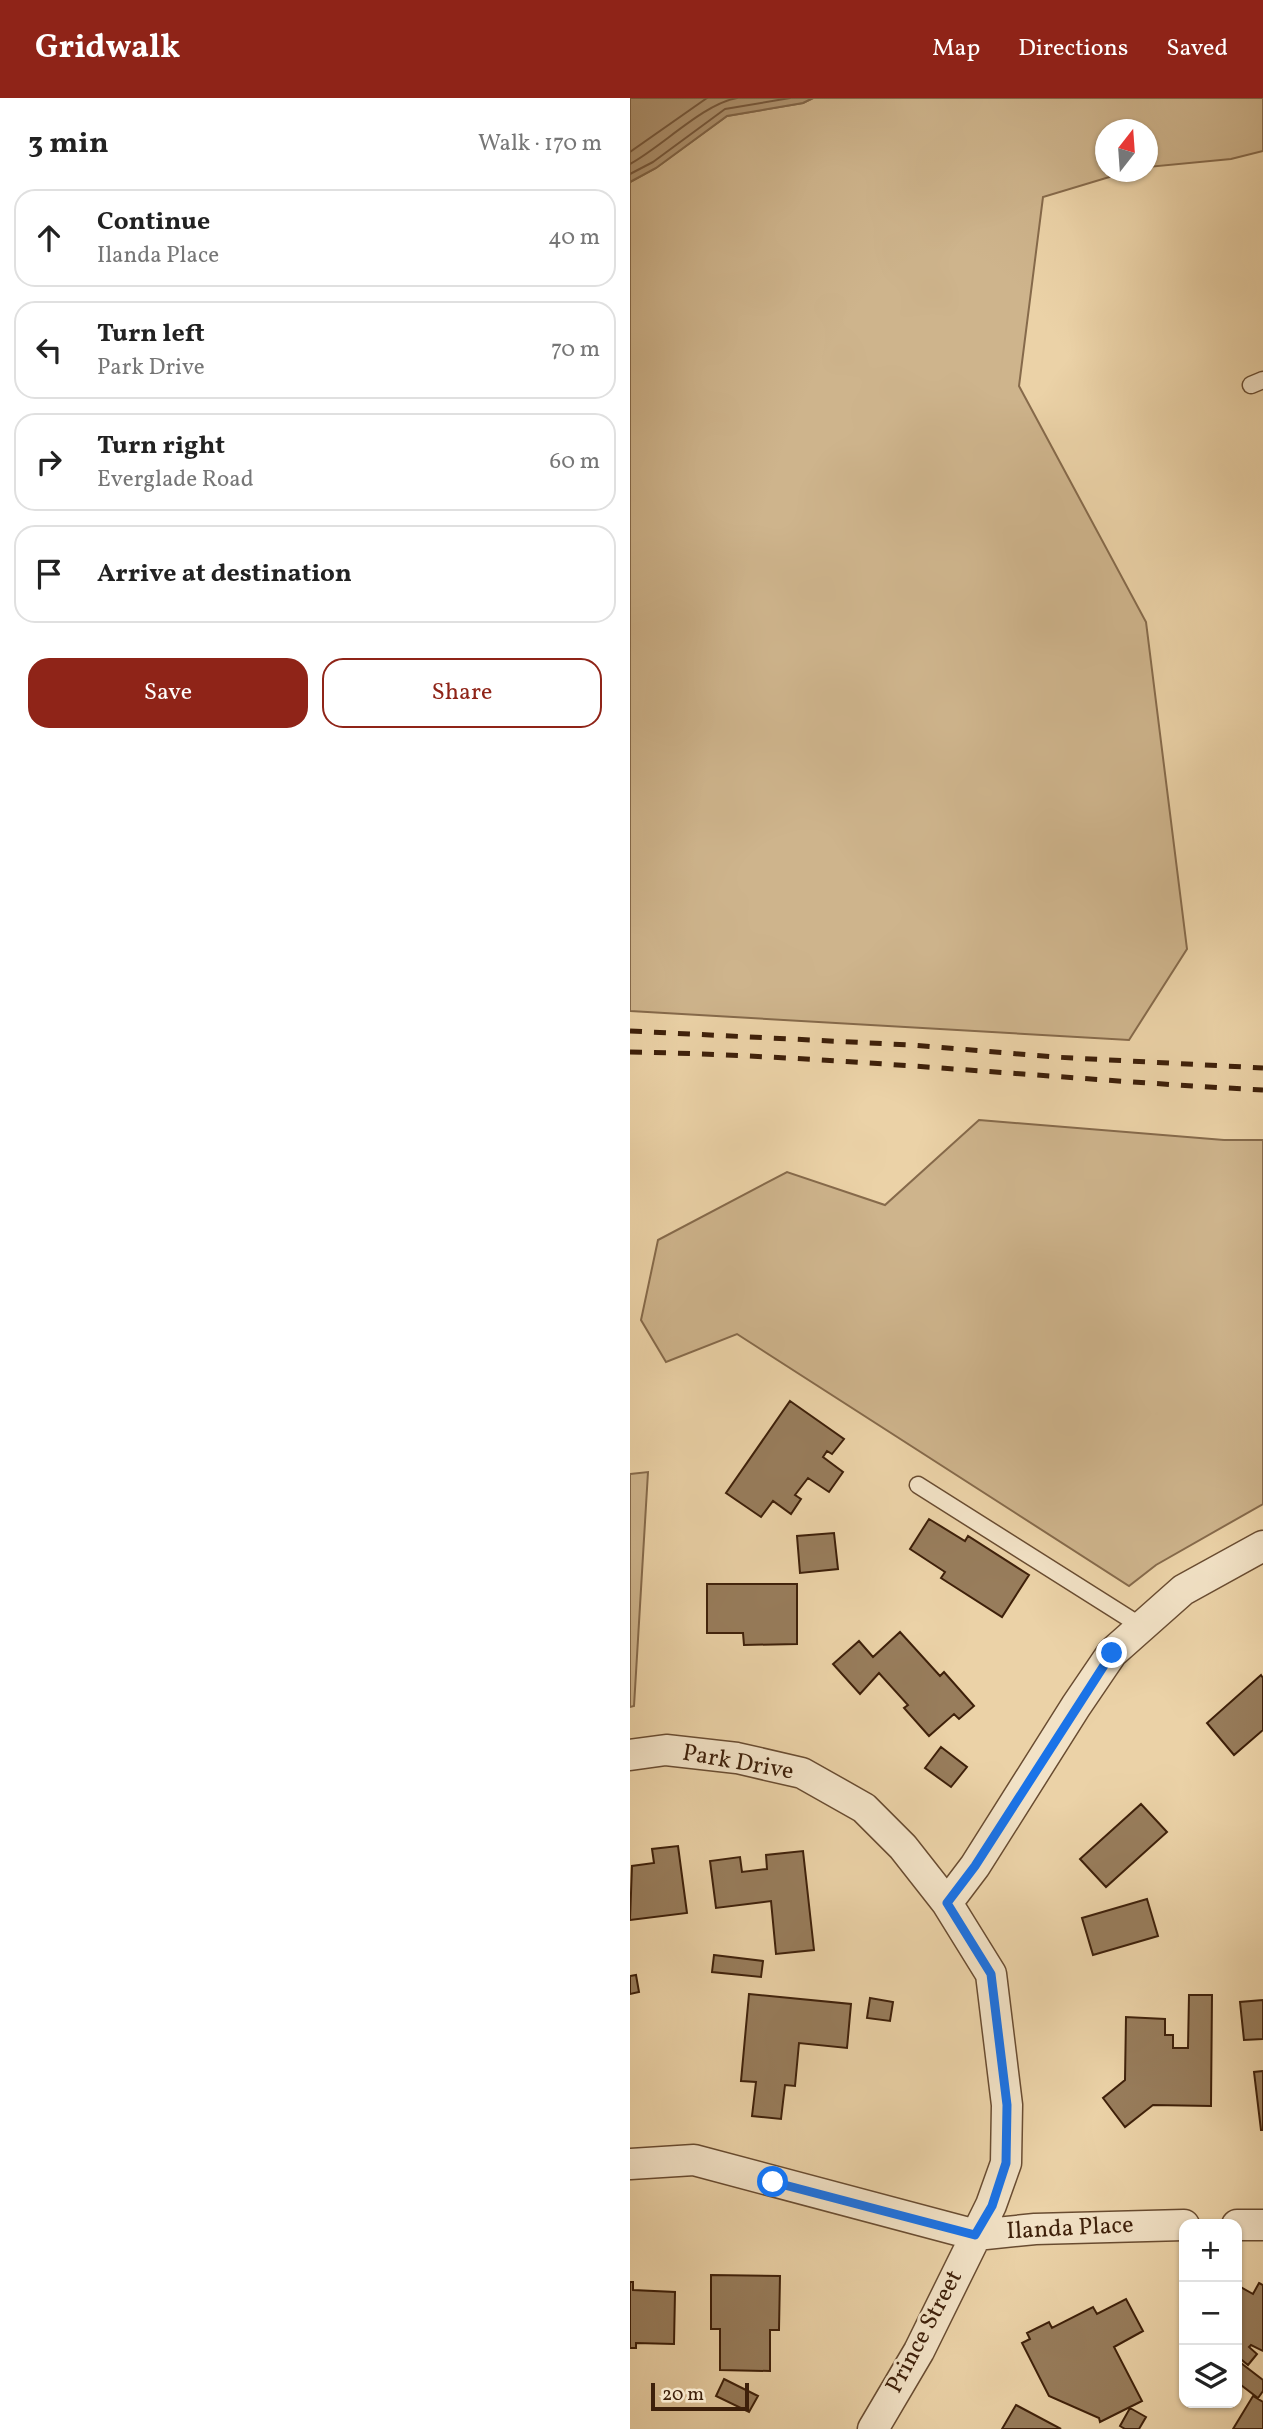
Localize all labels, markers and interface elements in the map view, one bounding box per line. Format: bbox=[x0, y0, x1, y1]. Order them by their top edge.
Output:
text: Gridwalk bbox=[35, 26, 180, 72]
text: Map bbox=[932, 32, 980, 66]
text: Directions bbox=[1018, 32, 1128, 66]
text: Saved bbox=[1166, 32, 1228, 66]
north arrow bbox=[1095, 119, 1158, 182]
text: 3 min bbox=[28, 123, 109, 165]
text: Walk · 170 m bbox=[478, 128, 602, 160]
text: Continue bbox=[97, 204, 210, 240]
icon: ahead bbox=[30, 219, 68, 257]
text: 40 m bbox=[548, 222, 600, 254]
text: Ilanda Place bbox=[97, 240, 219, 272]
text: Turn left bbox=[97, 316, 205, 352]
icon: left bbox=[30, 331, 68, 369]
text: 70 m bbox=[551, 334, 600, 366]
text: Park Drive bbox=[97, 352, 205, 384]
text: Turn right bbox=[97, 428, 225, 464]
icon: right bbox=[30, 443, 68, 481]
text: 60 m bbox=[550, 446, 600, 478]
text: Everglade Road bbox=[97, 464, 254, 496]
icon: arrive bbox=[30, 555, 68, 593]
text: Arrive at destination bbox=[97, 556, 352, 592]
button: Save bbox=[28, 658, 308, 728]
button: Share bbox=[322, 658, 602, 728]
route end bbox=[1096, 1637, 1127, 1668]
street label: Park Drive bbox=[680, 1736, 796, 1790]
route start bbox=[757, 2166, 788, 2197]
street label: Ilanda Place bbox=[1005, 2209, 1135, 2249]
map controls bbox=[1179, 2219, 1242, 2408]
button: + bbox=[1179, 2219, 1242, 2282]
street label: Prince Street bbox=[878, 2264, 972, 2400]
button: − bbox=[1179, 2282, 1242, 2345]
button: layers bbox=[1179, 2345, 1242, 2408]
scale bar bbox=[651, 2380, 749, 2412]
text: 20 m bbox=[662, 2382, 704, 2408]

